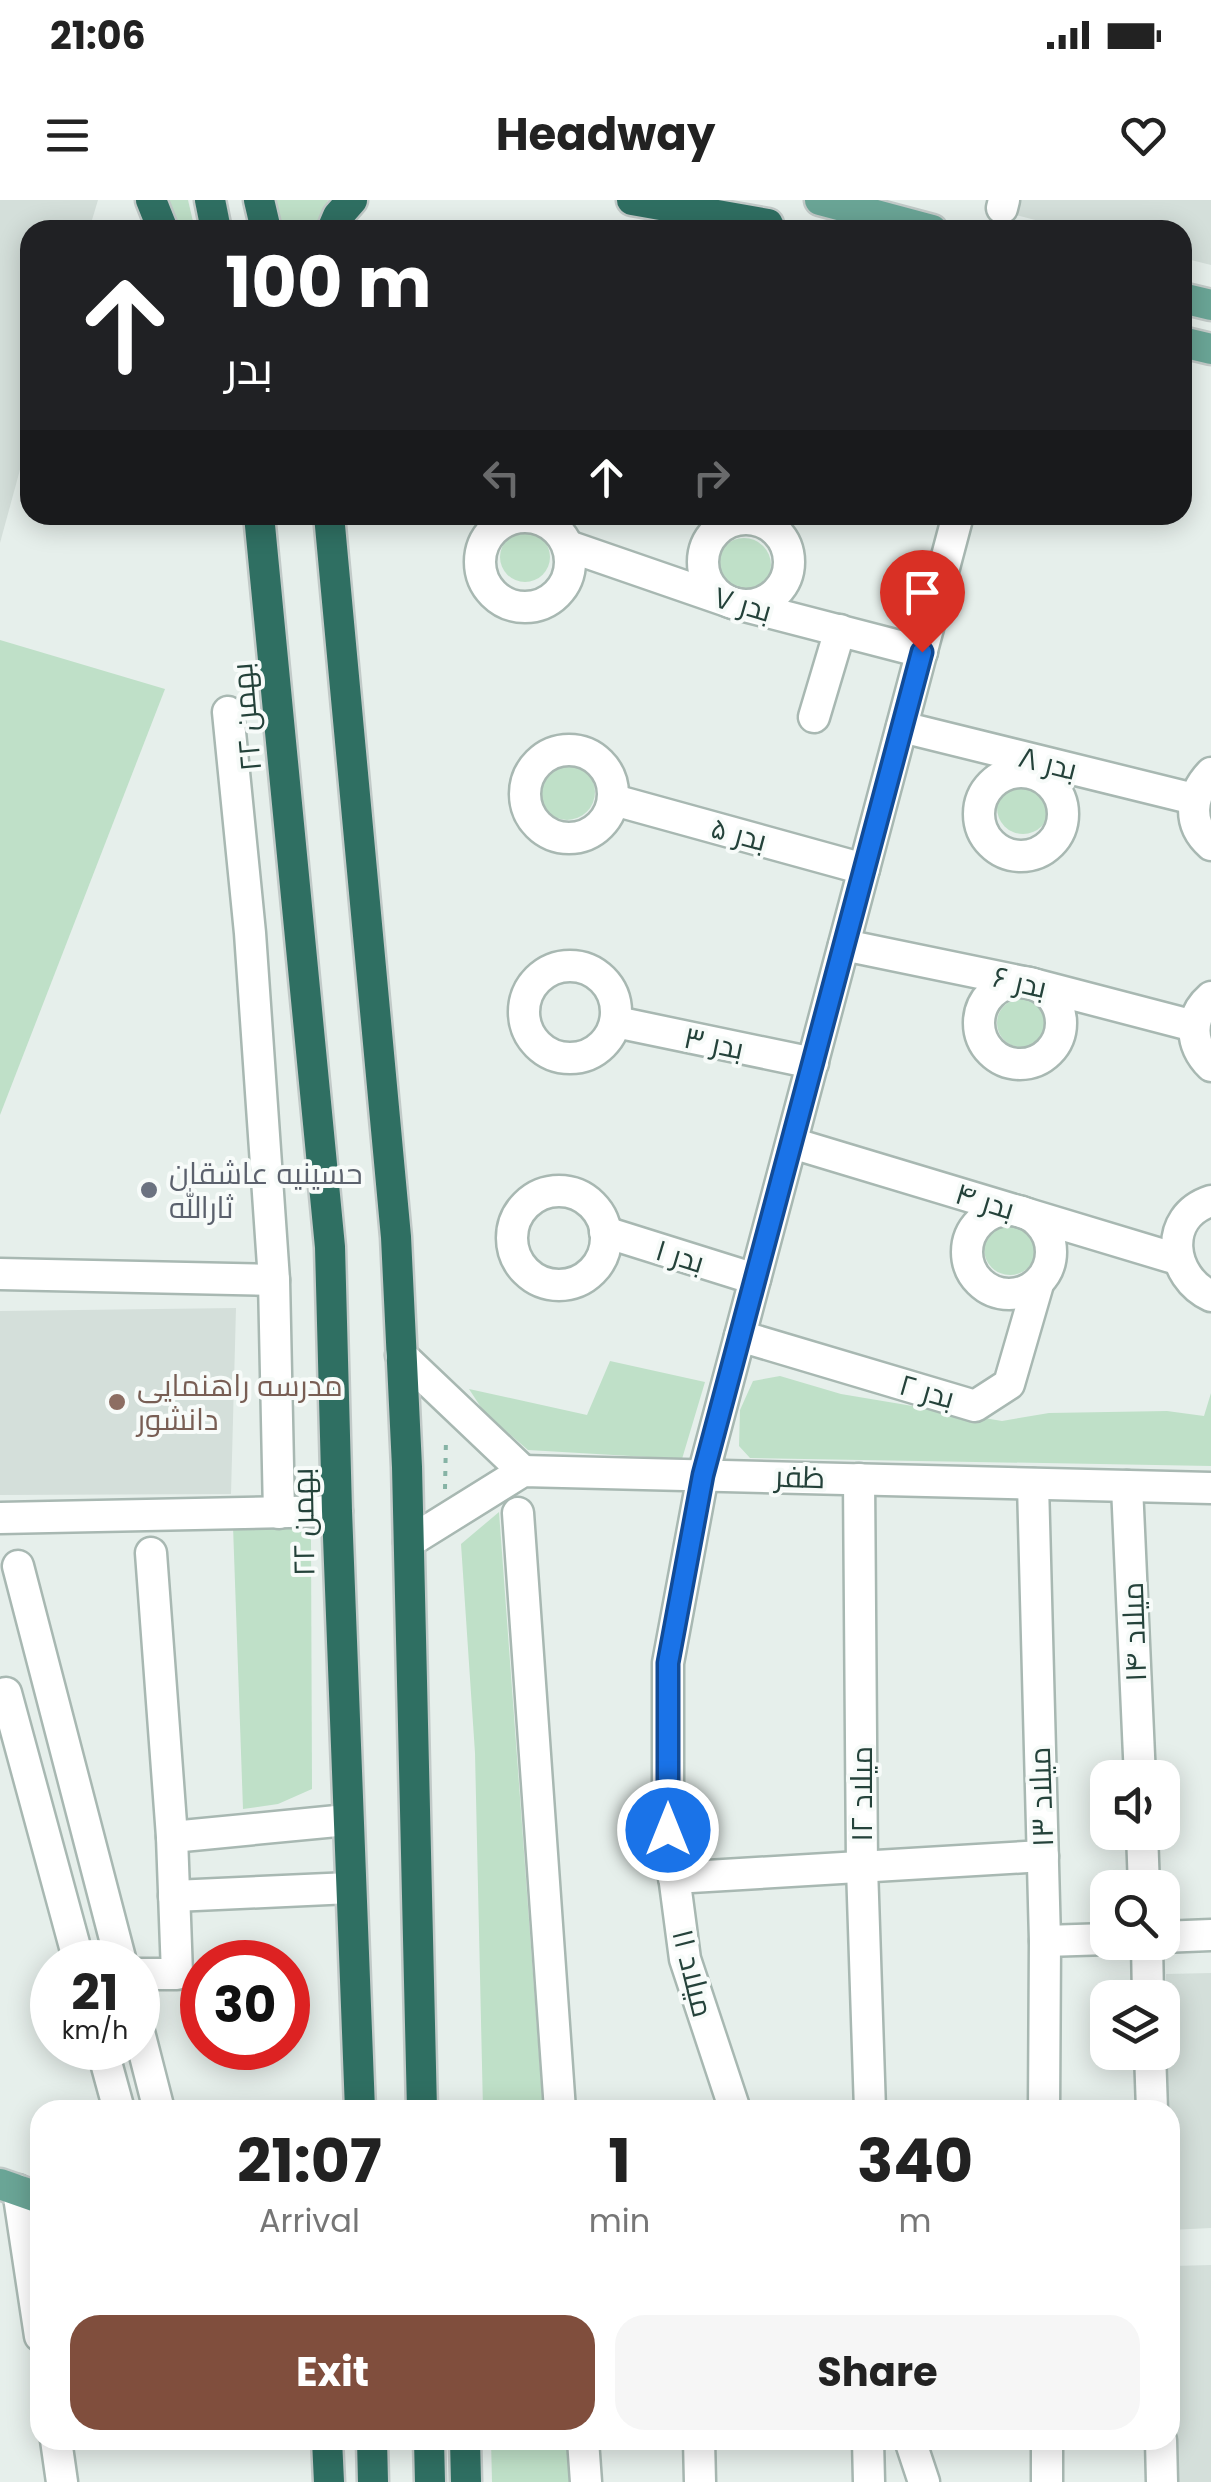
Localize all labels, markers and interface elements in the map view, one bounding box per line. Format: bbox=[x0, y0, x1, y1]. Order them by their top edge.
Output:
text: 21:06 bbox=[50, 9, 146, 62]
text: Headway bbox=[496, 103, 715, 166]
icon: menu bbox=[40, 108, 95, 163]
icon: heart bbox=[1116, 108, 1171, 163]
text: 100 m bbox=[225, 233, 432, 332]
icon: ahead bbox=[60, 260, 190, 390]
text: بدر bbox=[225, 337, 273, 400]
icon: left bbox=[474, 450, 529, 505]
icon: ahead bbox=[579, 450, 634, 505]
icon: right bbox=[684, 450, 739, 505]
pin bbox=[880, 550, 965, 653]
icon: arrive bbox=[895, 565, 950, 620]
street label: بدر ۷ bbox=[709, 575, 777, 633]
street label: ۲۲ بهمن bbox=[220, 661, 272, 773]
street label: بدر ۸ bbox=[1014, 735, 1082, 791]
street label: بدر ۵ bbox=[706, 806, 772, 862]
street label: بدر ۶ bbox=[989, 955, 1051, 1009]
street label: بدر ۳ bbox=[680, 1016, 748, 1070]
place label: حسینیه عاشقان ثارالله bbox=[169, 1152, 363, 1229]
street label: بدر ۴ bbox=[950, 1172, 1020, 1230]
marker: حسینیه عاشقان ثارالله bbox=[138, 1179, 160, 1201]
street label: بدر ۱ bbox=[650, 1228, 710, 1284]
street label: بدر ۲ bbox=[894, 1363, 960, 1419]
place label: مدرسه راهنمایی دانشور bbox=[135, 1364, 343, 1441]
marker: مدرسه راهنمایی دانشور bbox=[106, 1391, 128, 1413]
street label: ظفر bbox=[772, 1455, 826, 1499]
street label: ۲۲ بهمن bbox=[281, 1467, 325, 1577]
street label: میلاد ۱۴ bbox=[1111, 1581, 1157, 1683]
street label: میلاد ۱۲ bbox=[840, 1746, 883, 1842]
street label: میلاد ۱۳ bbox=[1018, 1746, 1064, 1848]
map controls bbox=[1090, 1760, 1180, 2070]
button: sound bbox=[1090, 1760, 1180, 1850]
position arrow bbox=[616, 1778, 720, 1882]
button: search bbox=[1090, 1870, 1180, 1960]
street label: میلاد ۱۱ bbox=[661, 1924, 725, 2022]
speed limit sign: 30 bbox=[180, 1940, 310, 2070]
text: 21 bbox=[71, 1957, 119, 2028]
button: layers bbox=[1090, 1980, 1180, 2070]
text: km/h bbox=[62, 2013, 128, 2048]
text: 21:07 bbox=[237, 2119, 382, 2203]
text: 1 bbox=[608, 2119, 631, 2203]
text: 340 bbox=[857, 2119, 973, 2203]
text: Arrival bbox=[259, 2198, 360, 2243]
text: min bbox=[589, 2198, 650, 2243]
text: m bbox=[899, 2198, 932, 2243]
button: Exit bbox=[70, 2315, 595, 2430]
button: Share bbox=[615, 2315, 1140, 2430]

